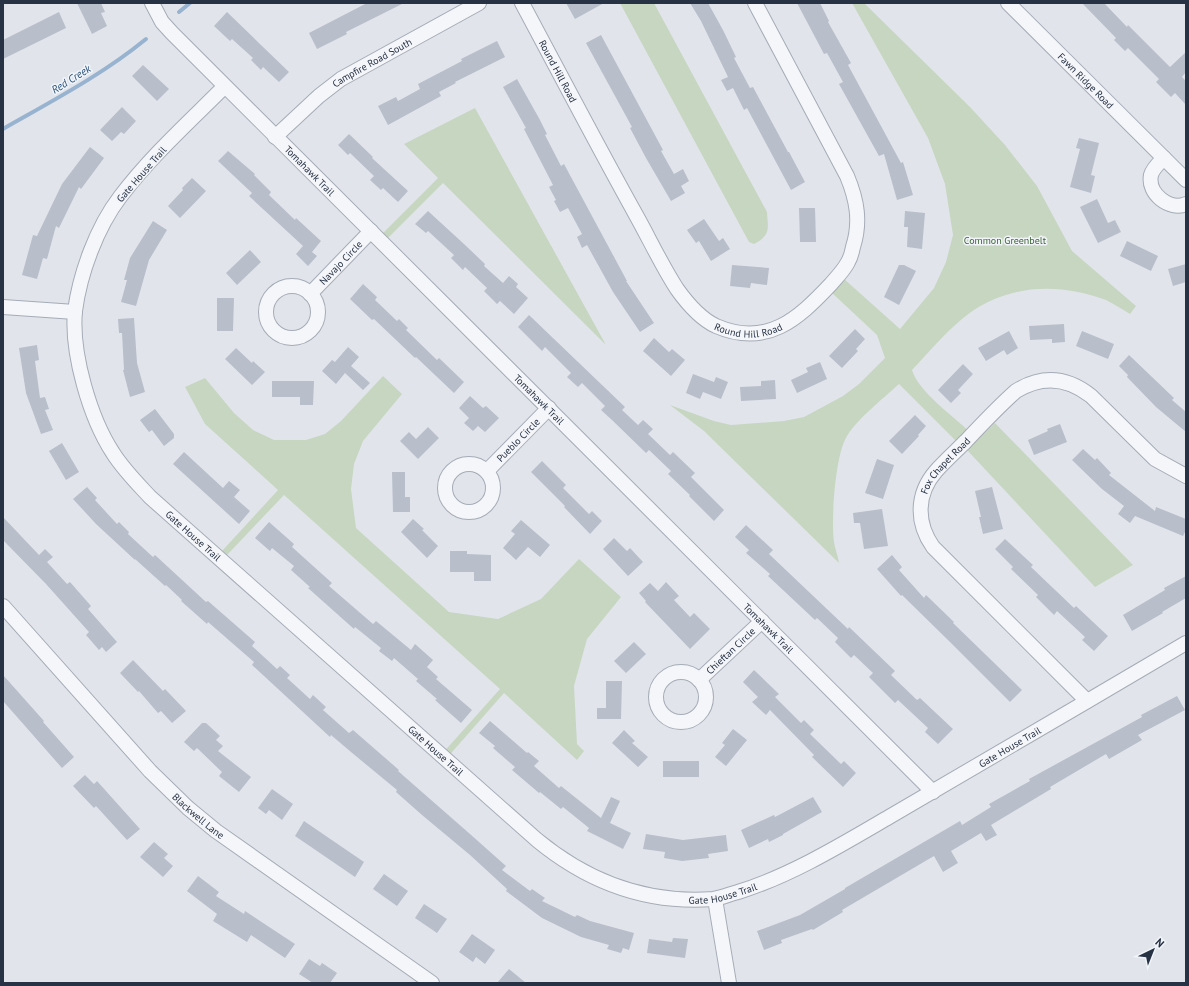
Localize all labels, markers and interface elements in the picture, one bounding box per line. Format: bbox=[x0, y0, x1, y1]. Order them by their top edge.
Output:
street label: Campfire Road South bbox=[330, 35, 414, 90]
street label: Round Hill Road bbox=[536, 38, 580, 105]
street label: Fawn Ridge Road bbox=[1055, 50, 1116, 112]
water label: Red Creek bbox=[49, 61, 94, 97]
street label: Tomahawk Trail bbox=[282, 143, 337, 199]
street label: Gate House Trail bbox=[114, 144, 169, 205]
park label: Common Greenbelt bbox=[964, 234, 1047, 247]
street label: Navajo Circle bbox=[317, 238, 365, 288]
street label: Round Hill Road bbox=[712, 320, 785, 341]
street label: Tomahawk Trail bbox=[511, 372, 567, 428]
street label: Pueblo Circle bbox=[494, 415, 543, 465]
street label: Fox Chapel Road bbox=[918, 435, 973, 496]
street label: Gate House Trail bbox=[163, 508, 224, 564]
street label: Tomahawk Trail bbox=[740, 601, 796, 656]
street label: Chieftan Circle bbox=[703, 625, 758, 677]
street label: Gate House Trail bbox=[405, 723, 466, 779]
street label: Gate House Trail bbox=[976, 724, 1043, 771]
street label: Blackwell Lane bbox=[169, 790, 227, 842]
street label: Gate House Trail bbox=[689, 880, 759, 907]
north arrow bbox=[1133, 930, 1173, 970]
text: N bbox=[1152, 935, 1167, 950]

